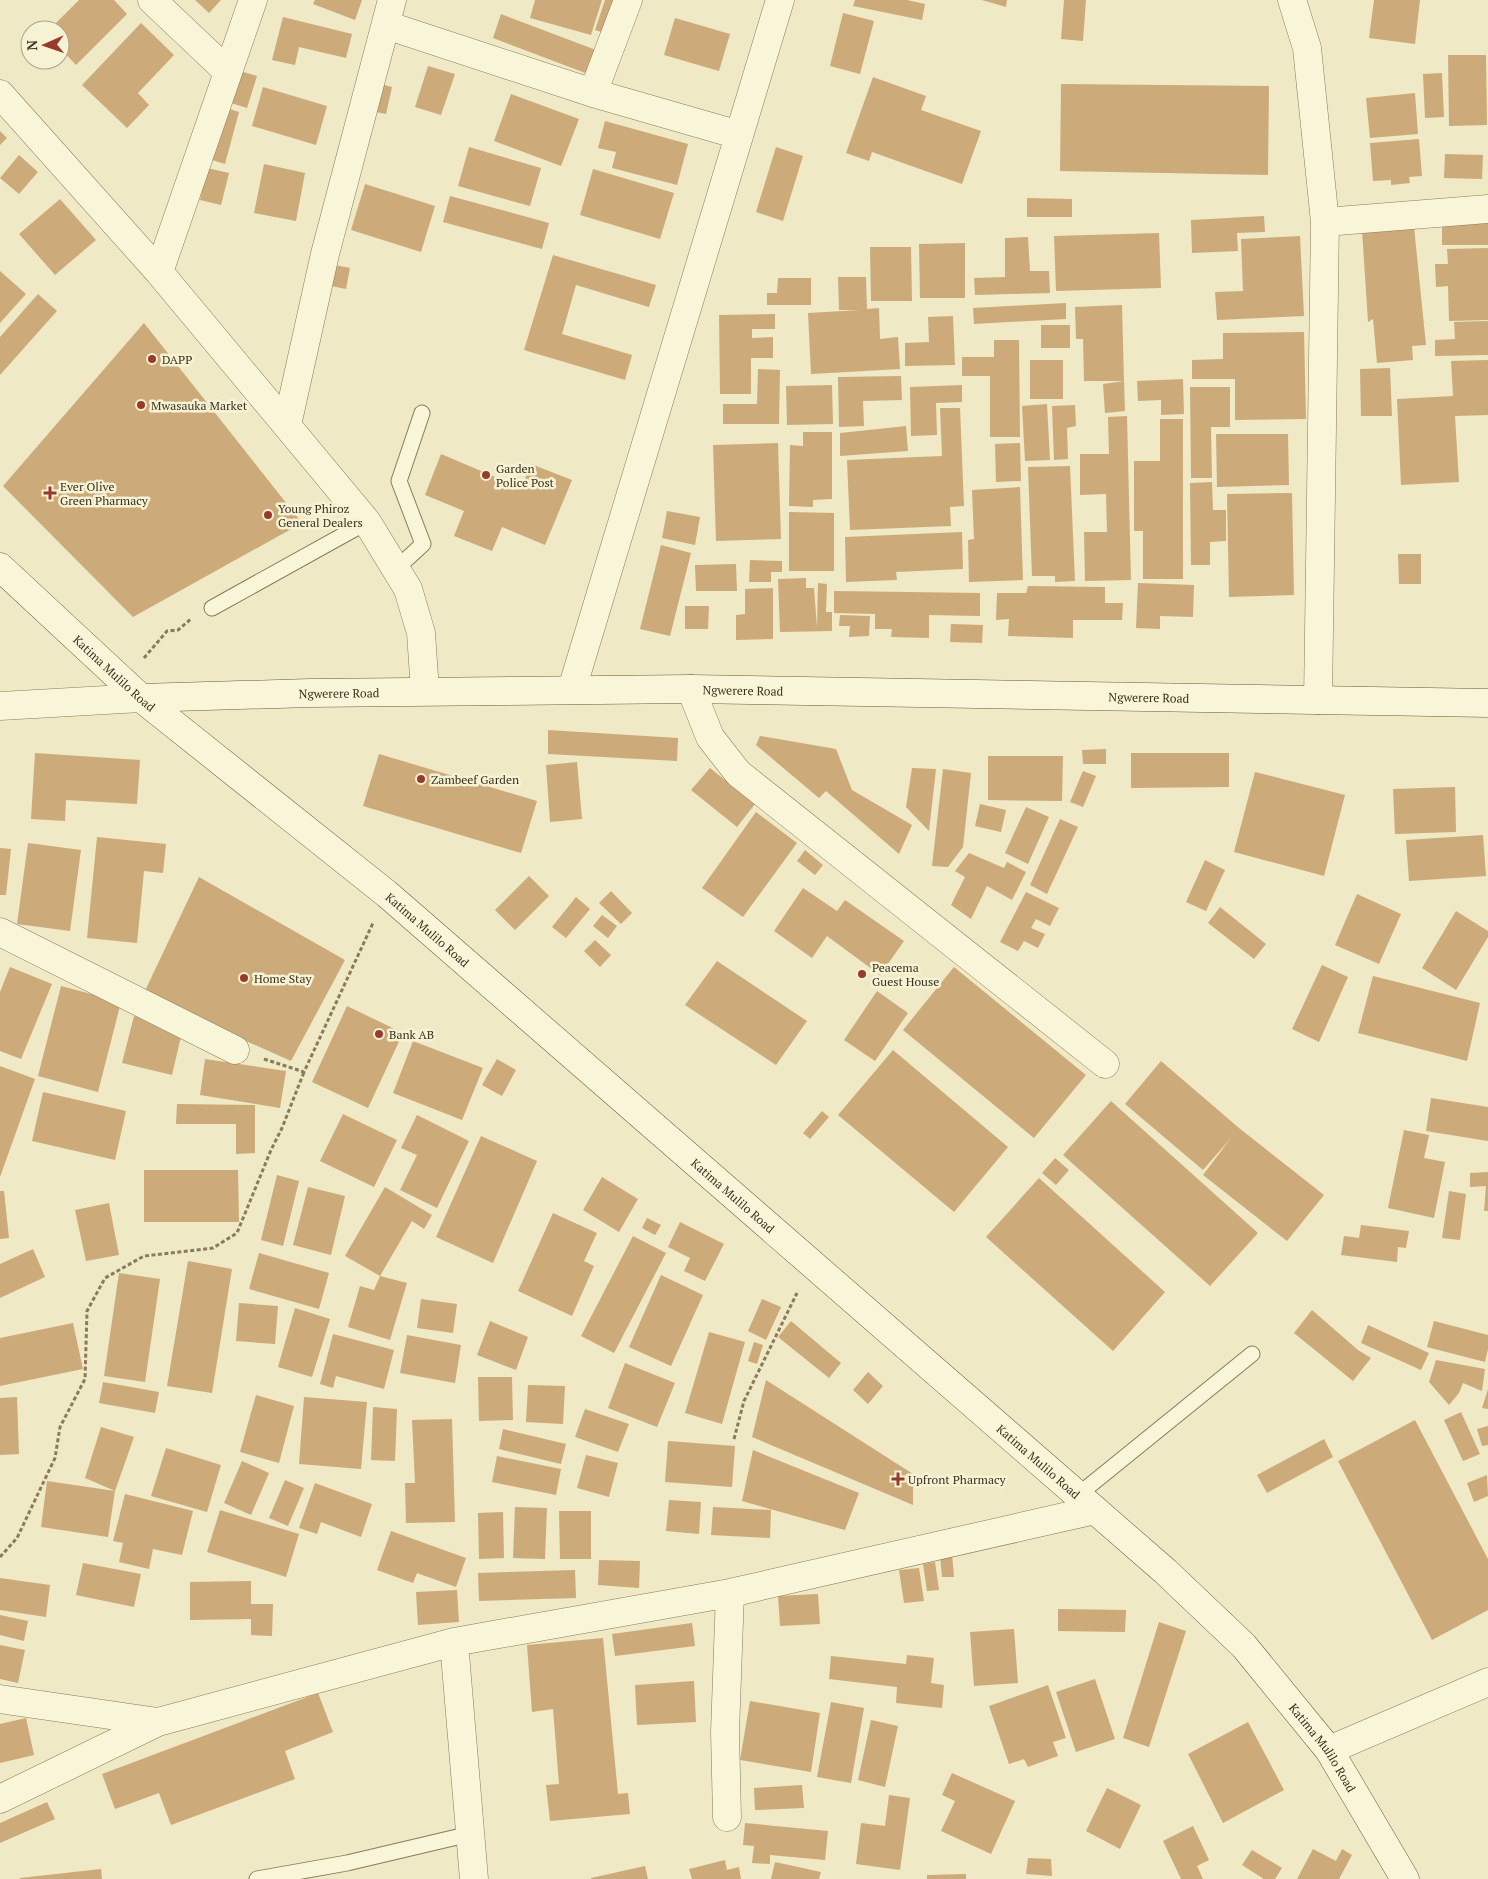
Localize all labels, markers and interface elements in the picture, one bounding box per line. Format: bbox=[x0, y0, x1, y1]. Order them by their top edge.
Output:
north arrow bbox=[20, 20, 70, 70]
text: N bbox=[22, 39, 41, 51]
place label: DAPP bbox=[162, 352, 192, 367]
marker: DAPP bbox=[146, 353, 158, 365]
place label: Mwasauka Market bbox=[151, 398, 248, 413]
marker: Mwasauka Market bbox=[135, 399, 147, 411]
place label: Garden Police Post bbox=[496, 461, 555, 490]
marker: Garden Police Post bbox=[480, 469, 492, 481]
place label: Ever Olive Green Pharmacy bbox=[60, 479, 149, 508]
marker: Ever Olive Green Pharmacy bbox=[44, 487, 56, 499]
place label: Young Phiroz General Dealers bbox=[278, 501, 363, 530]
marker: Young Phiroz General Dealers bbox=[262, 509, 274, 521]
street label: Katima Mulilo Road bbox=[70, 632, 159, 714]
street label: Ngwerere Road bbox=[702, 682, 784, 698]
street label: Ngwerere Road bbox=[298, 685, 380, 701]
street label: Ngwerere Road bbox=[1108, 689, 1190, 705]
place label: Zambeef Garden bbox=[431, 772, 519, 787]
marker: Zambeef Garden bbox=[415, 773, 427, 785]
street label: Katima Mulilo Road bbox=[383, 889, 473, 970]
place label: Peacema Guest House bbox=[872, 960, 939, 989]
marker: Peacema Guest House bbox=[856, 968, 868, 980]
place label: Home Stay bbox=[254, 971, 313, 986]
marker: Home Stay bbox=[238, 972, 250, 984]
place label: Bank AB bbox=[389, 1027, 434, 1042]
marker: Bank AB bbox=[373, 1028, 385, 1040]
street label: Katima Mulilo Road bbox=[688, 1155, 778, 1236]
street label: Katima Mulilo Road bbox=[994, 1421, 1084, 1502]
place label: Upfront Pharmacy bbox=[908, 1472, 1007, 1487]
marker: Upfront Pharmacy bbox=[892, 1473, 904, 1485]
street label: Katima Mulilo Road bbox=[1286, 1700, 1360, 1795]

